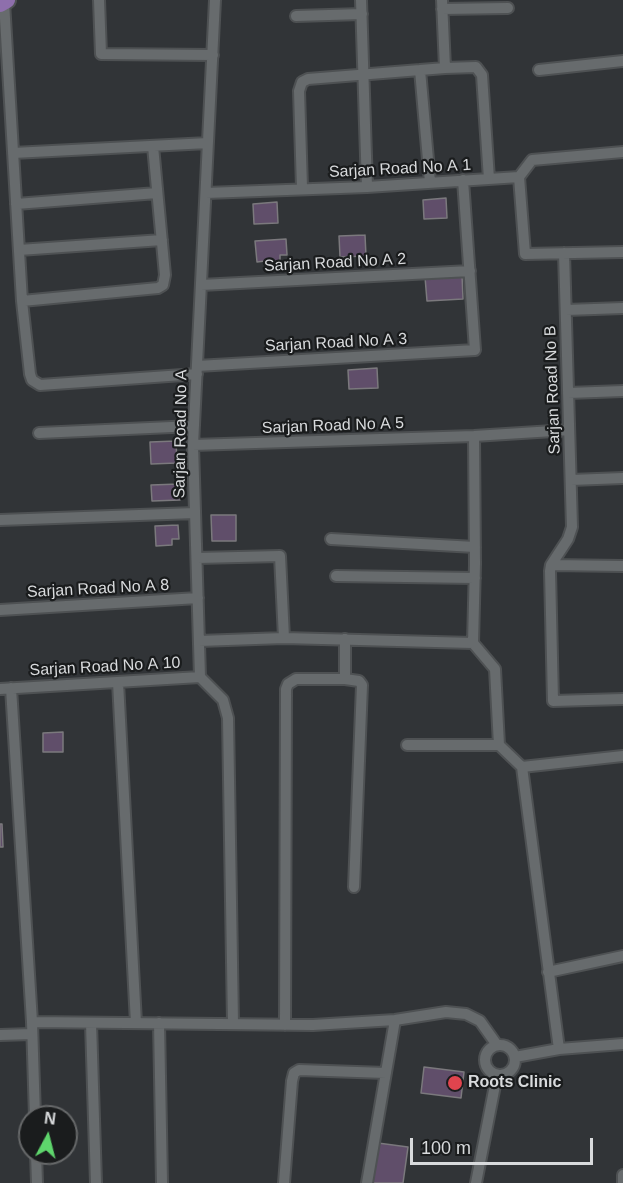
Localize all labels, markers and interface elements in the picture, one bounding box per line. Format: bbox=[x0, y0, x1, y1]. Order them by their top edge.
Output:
street label: Sarjan Road No A 1 bbox=[328, 156, 472, 182]
street label: Sarjan Road No A 2 bbox=[263, 250, 407, 276]
street label: Sarjan Road No B bbox=[541, 325, 565, 455]
street label: Sarjan Road No A 3 bbox=[264, 330, 408, 356]
street label: Sarjan Road No A bbox=[170, 369, 192, 499]
street label: Sarjan Road No A 5 bbox=[262, 414, 404, 438]
street label: Sarjan Road No A 8 bbox=[26, 576, 170, 602]
street label: Sarjan Road No A 10 bbox=[29, 653, 181, 681]
place label: Roots Clinic bbox=[468, 1073, 561, 1093]
marker: Roots Clinic bbox=[446, 1074, 464, 1092]
north arrow bbox=[18, 1105, 78, 1165]
text: N bbox=[43, 1109, 57, 1128]
scale bar bbox=[413, 1126, 596, 1164]
text: 100 m bbox=[421, 1138, 471, 1158]

